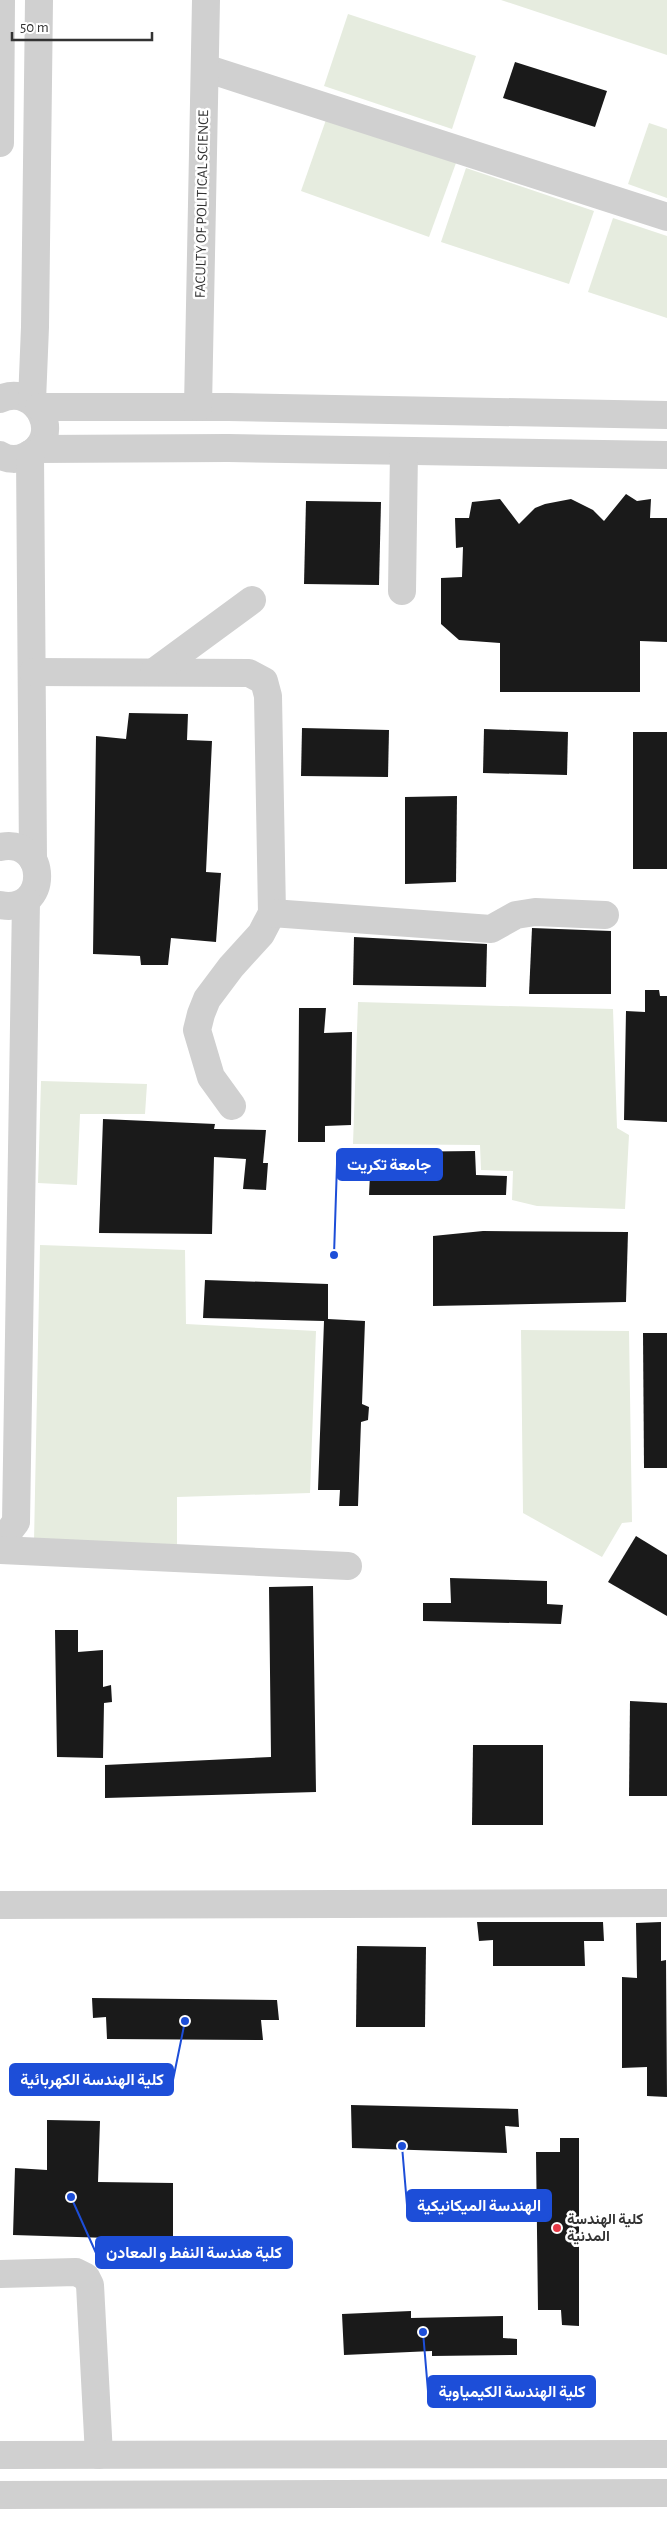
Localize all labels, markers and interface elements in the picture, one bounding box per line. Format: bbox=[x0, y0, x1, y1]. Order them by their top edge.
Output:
scale bar bbox=[12, 10, 152, 42]
text: 50 m bbox=[20, 20, 49, 35]
street label: FACULTY OF POLITICAL SCIENCE bbox=[193, 110, 211, 298]
callout: جامعة تكريت bbox=[337, 1149, 442, 1180]
text: جامعة تكريت bbox=[347, 1157, 431, 1175]
callout: كلية الهندسة الكهربائية bbox=[10, 2064, 173, 2095]
text: كلية الهندسة الكهربائية bbox=[20, 2072, 164, 2090]
callout: الهندسة الميكانيكية bbox=[407, 2190, 551, 2221]
text: الهندسة الميكانيكية bbox=[417, 2198, 541, 2216]
place label: كلية الهندسة المدنية bbox=[567, 2212, 643, 2245]
marker: كلية الهندسة المدنية bbox=[551, 2222, 563, 2234]
callout: كلية هندسة النفط و المعادن bbox=[96, 2237, 292, 2268]
text: كلية هندسة النفط و المعادن bbox=[106, 2245, 282, 2263]
callout: كلية الهندسة الكيمياوية bbox=[428, 2376, 595, 2407]
text: كلية الهندسة الكيمياوية bbox=[438, 2384, 586, 2402]

